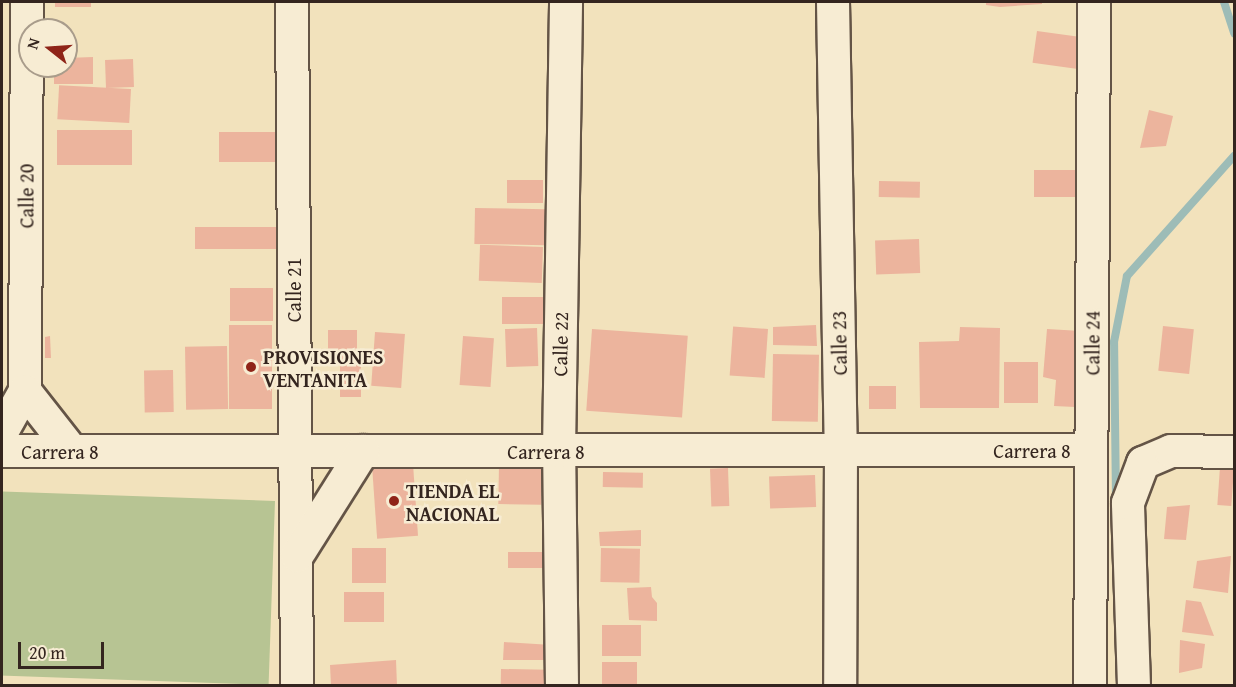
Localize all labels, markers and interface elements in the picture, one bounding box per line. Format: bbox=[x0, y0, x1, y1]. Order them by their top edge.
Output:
north arrow bbox=[18, 18, 78, 78]
text: N bbox=[20, 35, 46, 52]
street label: Calle 20 bbox=[14, 164, 38, 228]
street label: Calle 21 bbox=[281, 258, 305, 322]
street label: Calle 23 bbox=[826, 310, 852, 376]
street label: Calle 22 bbox=[547, 311, 573, 377]
street label: Calle 24 bbox=[1080, 311, 1104, 375]
place label: PROVISIONES VENTANITA bbox=[263, 344, 384, 391]
marker: PROVISIONES VENTANITA bbox=[244, 360, 258, 374]
street label: Carrera 8 bbox=[993, 438, 1071, 462]
street label: Carrera 8 bbox=[21, 439, 99, 463]
street label: Carrera 8 bbox=[507, 439, 585, 463]
place label: TIENDA EL NACIONAL bbox=[406, 478, 499, 525]
marker: TIENDA EL NACIONAL bbox=[387, 494, 401, 508]
scale bar bbox=[21, 630, 106, 668]
text: 20 m bbox=[29, 639, 65, 666]

